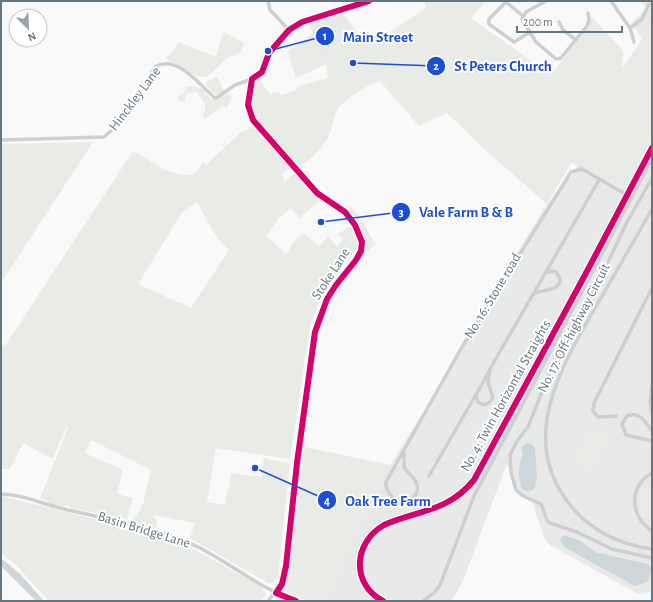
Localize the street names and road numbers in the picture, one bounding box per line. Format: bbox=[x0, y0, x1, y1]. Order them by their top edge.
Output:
street label: Hinckley Lane bbox=[107, 64, 163, 134]
street label: Stoke Lane bbox=[309, 246, 353, 302]
street label: No. 16: Stone road bbox=[462, 251, 524, 341]
street label: No. 17: Off-highway Circuit bbox=[535, 261, 613, 395]
street label: No. 4: Twin Horizontal Straights bbox=[458, 318, 554, 474]
street label: Basin Bridge Lane bbox=[96, 509, 192, 551]

